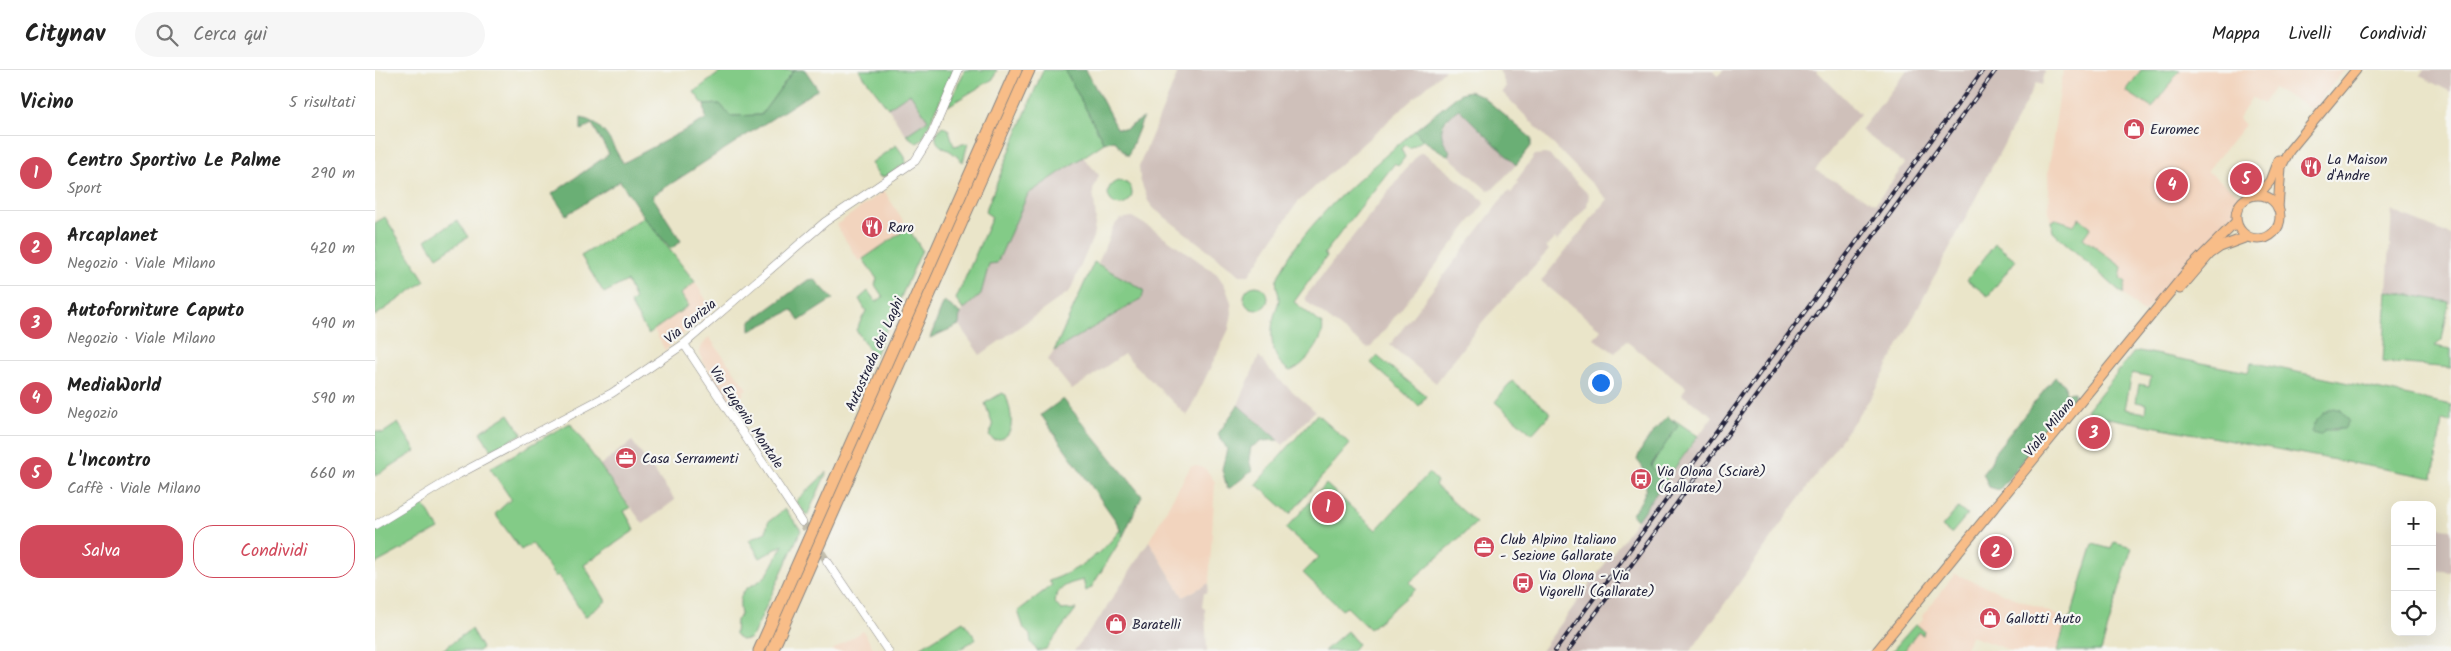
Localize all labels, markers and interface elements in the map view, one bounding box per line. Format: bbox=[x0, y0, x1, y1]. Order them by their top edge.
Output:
search box bbox=[135, 12, 485, 57]
text: Citynav bbox=[25, 15, 105, 54]
text: Cerca qui bbox=[193, 20, 267, 50]
text: Mappa bbox=[2212, 20, 2260, 49]
text: Livelli bbox=[2288, 20, 2331, 49]
text: Condividi bbox=[2359, 20, 2426, 49]
icon: search bbox=[153, 21, 181, 49]
text: Vicino bbox=[20, 86, 74, 119]
text: 5 risultati bbox=[289, 90, 355, 115]
shop icon: Euromec bbox=[2122, 117, 2146, 141]
place label: Euromec bbox=[2150, 119, 2200, 141]
text: Centro Sportivo Le Palme bbox=[67, 146, 281, 176]
place label: La Maison d'Andre bbox=[2327, 149, 2388, 187]
restaurant icon: La Maison d'Andre bbox=[2299, 155, 2323, 179]
pin: 5 bbox=[2230, 160, 2262, 198]
text: 1 bbox=[34, 161, 38, 186]
text: 290 m bbox=[311, 161, 355, 186]
pin: 4 bbox=[2156, 166, 2188, 204]
text: Sport bbox=[67, 176, 102, 201]
restaurant icon: Raro bbox=[860, 215, 884, 239]
place label: Raro bbox=[888, 217, 914, 239]
text: Arcaplanet bbox=[67, 221, 158, 251]
text: 2 bbox=[31, 236, 41, 261]
text: 420 m bbox=[310, 236, 355, 261]
text: Negozio · Viale Milano bbox=[67, 251, 216, 276]
street label: Autostrada dei Laghi bbox=[840, 293, 910, 415]
street label: Via Gorizia bbox=[660, 294, 722, 350]
text: Autoforniture Caputo bbox=[67, 296, 244, 326]
text: 3 bbox=[32, 311, 40, 336]
text: 490 m bbox=[311, 311, 355, 336]
text: Negozio · Viale Milano bbox=[67, 326, 216, 351]
street label: Via Eugenio Montale bbox=[703, 362, 789, 474]
your location bbox=[1588, 370, 1614, 396]
text: MediaWorld bbox=[67, 371, 161, 401]
text: 4 bbox=[32, 386, 40, 411]
text: 590 m bbox=[311, 386, 355, 411]
street label: Viale Milano bbox=[2019, 393, 2081, 462]
text: Negozio bbox=[67, 401, 118, 426]
pin: 3 bbox=[2078, 414, 2110, 452]
text: L'Incontro bbox=[67, 446, 151, 476]
office icon: Casa Serramenti bbox=[614, 446, 638, 470]
place label: Casa Serramenti bbox=[642, 448, 739, 470]
text: 5 bbox=[32, 461, 40, 486]
text: 660 m bbox=[310, 461, 355, 486]
place label: Via Olona (Sciarè) (Gallarate) bbox=[1657, 461, 1766, 499]
bus stop icon: Via Olona (Sciarè) (Gallarate) bbox=[1629, 467, 1653, 491]
text: Caffè · Viale Milano bbox=[67, 476, 201, 501]
pin: 1 bbox=[1312, 488, 1344, 526]
map controls bbox=[2391, 501, 2436, 636]
button: + bbox=[2391, 501, 2436, 546]
button: Salva bbox=[20, 525, 183, 578]
button: Condividi bbox=[193, 525, 355, 578]
place label: Club Alpino Italiano - Sezione Gallarate bbox=[1500, 529, 1616, 567]
pin: 2 bbox=[1980, 533, 2012, 571]
office icon: Club Alpino Italiano - Sezione Gallarate bbox=[1472, 535, 1496, 559]
button: − bbox=[2391, 546, 2436, 591]
place label: Via Olona - Via Vigorelli (Gallarate) bbox=[1539, 565, 1655, 603]
bus stop icon: Via Olona - Via Vigorelli (Gallarate) bbox=[1511, 571, 1535, 595]
button: locate bbox=[2391, 591, 2436, 636]
shop icon: Gallotti Auto bbox=[1978, 606, 2002, 630]
place label: Gallotti Auto bbox=[2006, 608, 2081, 630]
shop icon: Baratelli bbox=[1104, 612, 1128, 636]
place label: Baratelli bbox=[1132, 614, 1181, 636]

